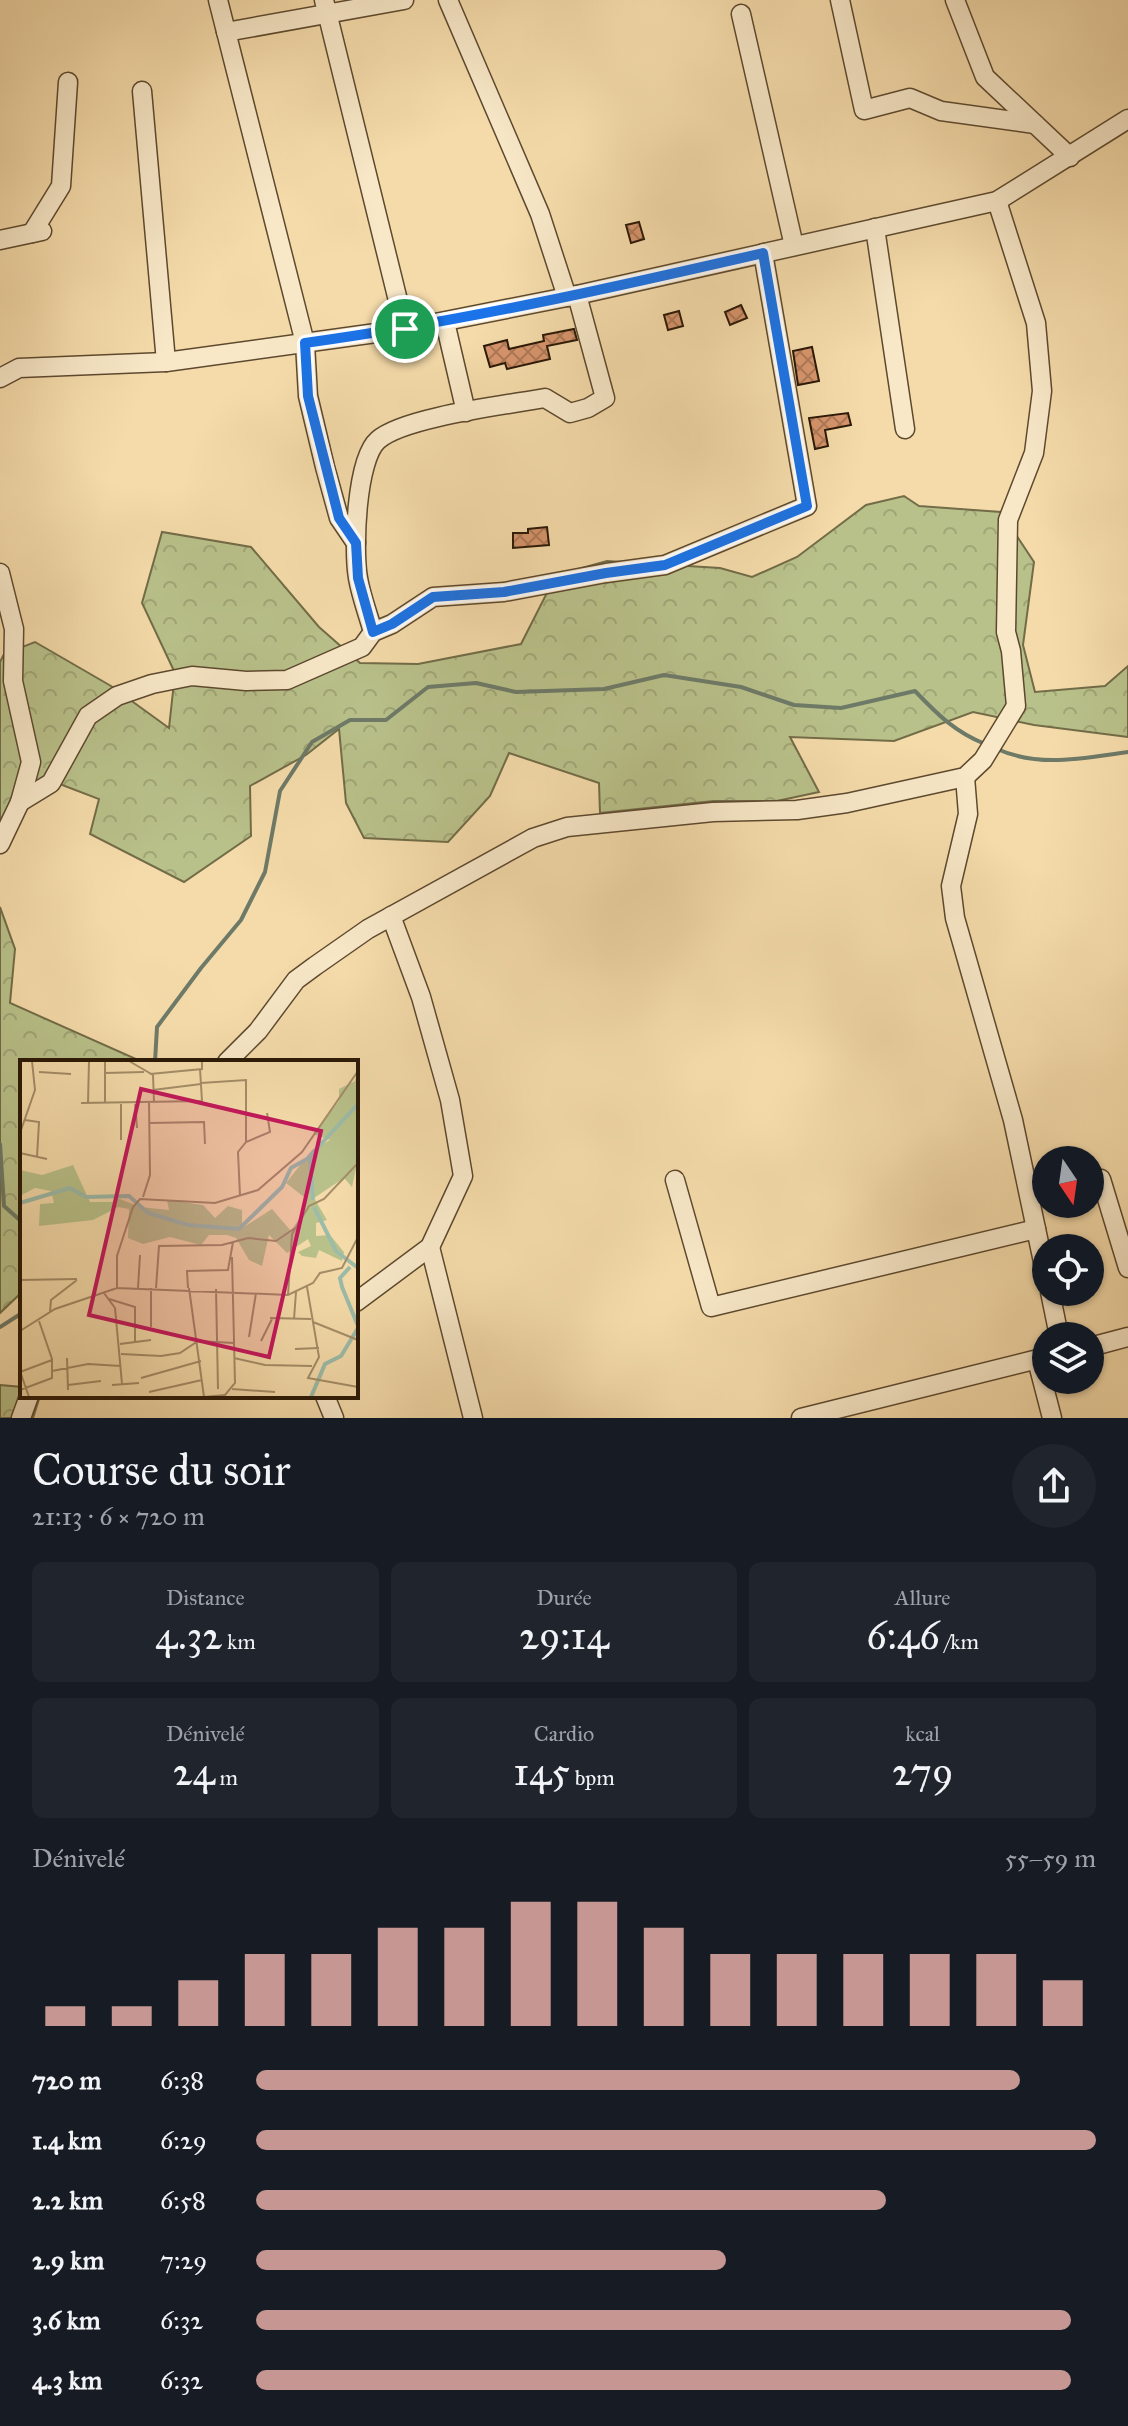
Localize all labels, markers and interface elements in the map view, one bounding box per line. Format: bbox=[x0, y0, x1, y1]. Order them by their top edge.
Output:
pin bbox=[371, 295, 439, 363]
icon: arrive bbox=[383, 307, 427, 351]
inset map bbox=[20, 1060, 358, 1398]
north arrow bbox=[1032, 1146, 1104, 1218]
map controls bbox=[1032, 1146, 1104, 1394]
button: locate bbox=[1032, 1234, 1104, 1306]
button: layers bbox=[1032, 1322, 1104, 1394]
text: Course du soir bbox=[32, 1443, 290, 1497]
button: share bbox=[1012, 1444, 1096, 1528]
text: 21:13 · 6 × 720 m bbox=[32, 1500, 205, 1532]
text: Distance bbox=[166, 1584, 245, 1611]
text: Durée bbox=[536, 1584, 592, 1611]
text: Allure bbox=[895, 1584, 950, 1611]
text: 4.32 bbox=[155, 1611, 222, 1660]
text: 29:14 bbox=[519, 1611, 609, 1660]
text: 6:46 bbox=[866, 1611, 940, 1660]
text: km bbox=[222, 1628, 256, 1655]
text: /km bbox=[940, 1628, 979, 1655]
text: Dénivelé bbox=[166, 1720, 245, 1747]
text: Cardio bbox=[534, 1720, 594, 1747]
text: kcal bbox=[905, 1720, 940, 1747]
text: 24 bbox=[173, 1747, 215, 1796]
text: 145 bbox=[513, 1747, 570, 1796]
text: 279 bbox=[892, 1747, 953, 1796]
text: m bbox=[215, 1764, 238, 1791]
text: bpm bbox=[570, 1764, 615, 1791]
text: Dénivelé bbox=[32, 1842, 125, 1874]
text: 55–59 m bbox=[1005, 1842, 1096, 1874]
text: 720 m bbox=[32, 2064, 101, 2096]
text: 6:38 bbox=[160, 2064, 204, 2096]
text: 1.4 km bbox=[32, 2124, 102, 2156]
text: 6:29 bbox=[160, 2124, 207, 2156]
text: 2.2 km bbox=[32, 2184, 103, 2216]
text: 6:58 bbox=[160, 2184, 206, 2216]
text: 2.9 km bbox=[32, 2244, 104, 2276]
text: 7:29 bbox=[160, 2244, 207, 2276]
text: 3.6 km bbox=[32, 2304, 101, 2336]
text: 6:32 bbox=[160, 2304, 203, 2336]
text: 4.3 km bbox=[32, 2364, 102, 2396]
text: 6:32 bbox=[160, 2364, 203, 2396]

